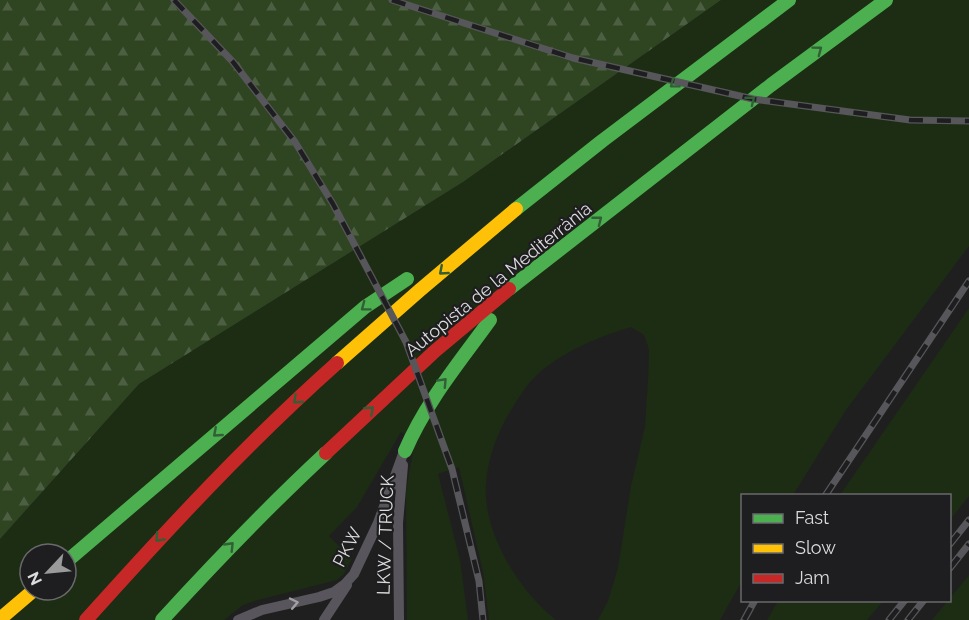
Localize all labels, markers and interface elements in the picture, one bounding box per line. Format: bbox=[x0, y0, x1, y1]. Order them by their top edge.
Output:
one-way arrow bbox=[811, 46, 822, 57]
one-way arrow bbox=[670, 77, 681, 88]
one-way arrow bbox=[744, 97, 755, 108]
street label: Autopista de la Mediterrània bbox=[401, 197, 595, 361]
one-way arrow bbox=[591, 217, 602, 228]
one-way arrow bbox=[439, 264, 450, 275]
one-way arrow bbox=[361, 300, 372, 311]
one-way arrow bbox=[436, 378, 447, 389]
one-way arrow bbox=[294, 393, 305, 404]
one-way arrow bbox=[363, 407, 374, 418]
one-way arrow bbox=[213, 426, 224, 437]
street label: LKW / TRUCK bbox=[372, 474, 398, 595]
legend bbox=[741, 494, 951, 602]
text: Fast bbox=[795, 507, 829, 528]
street label: PKW bbox=[328, 524, 366, 570]
one-way arrow bbox=[155, 531, 166, 542]
text: Slow bbox=[795, 537, 836, 558]
north arrow bbox=[18, 542, 78, 602]
one-way arrow bbox=[223, 543, 234, 554]
text: Jam bbox=[795, 567, 830, 588]
text: N bbox=[24, 569, 46, 588]
one-way arrow bbox=[289, 597, 299, 610]

